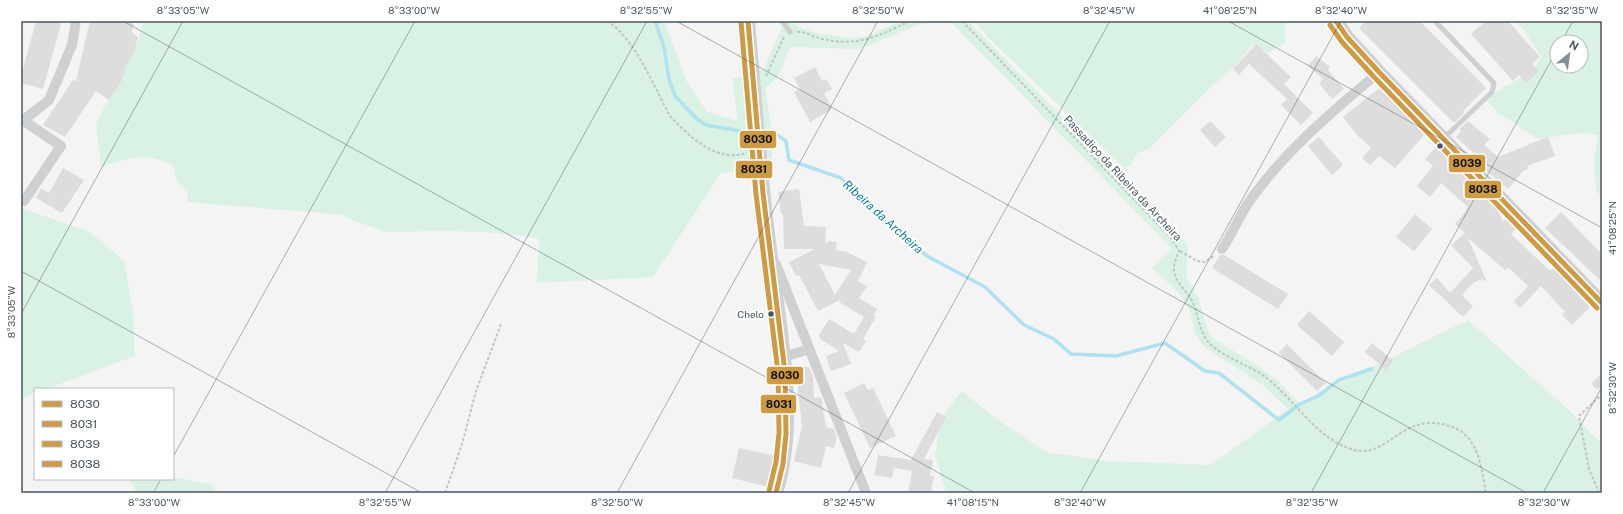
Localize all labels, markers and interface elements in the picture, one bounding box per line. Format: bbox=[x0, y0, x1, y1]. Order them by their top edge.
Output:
text: 8°33'05"W bbox=[157, 4, 210, 16]
text: 8°33'00"W bbox=[388, 4, 441, 16]
text: 8°32'55"W bbox=[620, 4, 673, 16]
text: 8°32'50"W bbox=[852, 4, 905, 16]
text: 8°32'45"W bbox=[1083, 4, 1136, 16]
text: 41°08'25"N bbox=[1203, 4, 1257, 16]
text: 8°32'40"W bbox=[1315, 4, 1367, 16]
text: 8°32'35"W bbox=[1546, 4, 1599, 16]
north arrow bbox=[1549, 34, 1589, 74]
text: N bbox=[1567, 38, 1581, 53]
street label: Passadiço da Ribeira da Archeira bbox=[1061, 113, 1184, 244]
line badge: 8030 bbox=[739, 130, 777, 149]
text: 8030 bbox=[744, 133, 772, 145]
unlabelled marker bbox=[1435, 141, 1445, 151]
line badge: 8039 bbox=[1448, 154, 1486, 173]
text: 8039 bbox=[1453, 157, 1481, 169]
line badge: 8031 bbox=[735, 160, 773, 179]
text: 8031 bbox=[741, 163, 767, 175]
water label: Ribeira da Archeira bbox=[840, 177, 926, 257]
line badge: 8038 bbox=[1464, 180, 1502, 199]
text: 8038 bbox=[1468, 183, 1498, 195]
text: 41°08'25"N bbox=[1606, 201, 1618, 255]
text: 8°33'05"W bbox=[5, 285, 17, 338]
place label: Chelo bbox=[737, 308, 764, 320]
marker: Chelo bbox=[766, 309, 776, 319]
text: 8°32'30"W bbox=[1606, 362, 1618, 414]
line badge: 8030 bbox=[766, 366, 804, 385]
text: 8030 bbox=[771, 369, 799, 381]
legend bbox=[34, 388, 174, 480]
line badge: 8031 bbox=[760, 394, 797, 414]
text: 8030 bbox=[70, 397, 100, 411]
text: 8031 bbox=[766, 398, 792, 410]
text: 8031 bbox=[70, 417, 97, 431]
text: 8039 bbox=[70, 437, 100, 451]
text: 8038 bbox=[70, 457, 100, 471]
text: 8°33'00"W bbox=[128, 496, 181, 508]
text: 8°32'55"W bbox=[359, 496, 412, 508]
text: 8°32'50"W bbox=[591, 496, 644, 508]
text: 8°32'45"W bbox=[823, 496, 876, 508]
text: 41°08'15"N bbox=[947, 496, 999, 508]
text: 8°32'40"W bbox=[1054, 496, 1106, 508]
text: 8°32'35"W bbox=[1286, 496, 1339, 508]
text: 8°32'30"W bbox=[1518, 496, 1570, 508]

